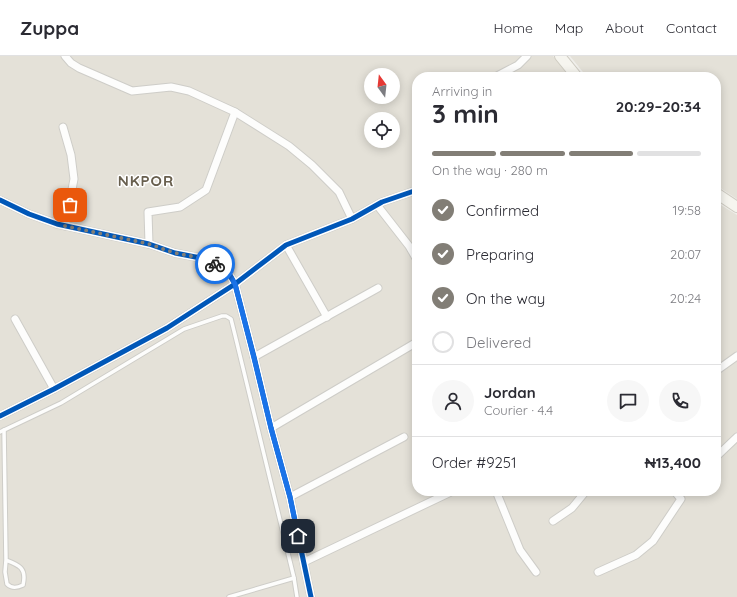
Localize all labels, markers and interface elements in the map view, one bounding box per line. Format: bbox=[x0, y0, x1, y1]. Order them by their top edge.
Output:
text: Zuppa bbox=[20, 16, 79, 40]
text: Home bbox=[494, 19, 533, 37]
text: Map bbox=[555, 19, 583, 37]
text: About bbox=[605, 19, 644, 37]
text: Contact bbox=[666, 19, 717, 37]
north arrow bbox=[364, 68, 400, 104]
map controls bbox=[364, 68, 400, 148]
text: Arriving in bbox=[432, 83, 492, 99]
text: 3 min bbox=[432, 97, 499, 130]
text: 20:29–20:34 bbox=[616, 97, 701, 116]
button: locate bbox=[364, 112, 400, 148]
text: On the way · 280 m bbox=[432, 162, 548, 178]
district label: NKPOR bbox=[118, 171, 174, 190]
pin bbox=[53, 188, 87, 222]
icon: bag bbox=[59, 194, 81, 216]
icon: check bbox=[432, 199, 454, 221]
text: Confirmed bbox=[466, 201, 539, 220]
text: 19:58 bbox=[672, 202, 701, 218]
icon: check bbox=[432, 243, 454, 265]
courier bbox=[195, 244, 235, 284]
text: Preparing bbox=[466, 245, 534, 264]
text: 20:07 bbox=[670, 246, 701, 262]
icon: bike bbox=[204, 253, 226, 275]
icon: check bbox=[432, 287, 454, 309]
text: On the way bbox=[466, 289, 545, 308]
text: 20:24 bbox=[670, 290, 701, 306]
text: Delivered bbox=[466, 333, 531, 352]
button: person bbox=[432, 380, 474, 422]
button: chat bbox=[607, 380, 649, 422]
button: phone bbox=[659, 380, 701, 422]
text: Jordan bbox=[484, 383, 536, 402]
text: Courier · 4.4 bbox=[484, 402, 553, 418]
text: Order #9251 bbox=[432, 453, 517, 472]
text: ₦13,400 bbox=[645, 453, 701, 472]
pin bbox=[281, 519, 315, 553]
icon: home bbox=[287, 525, 309, 547]

